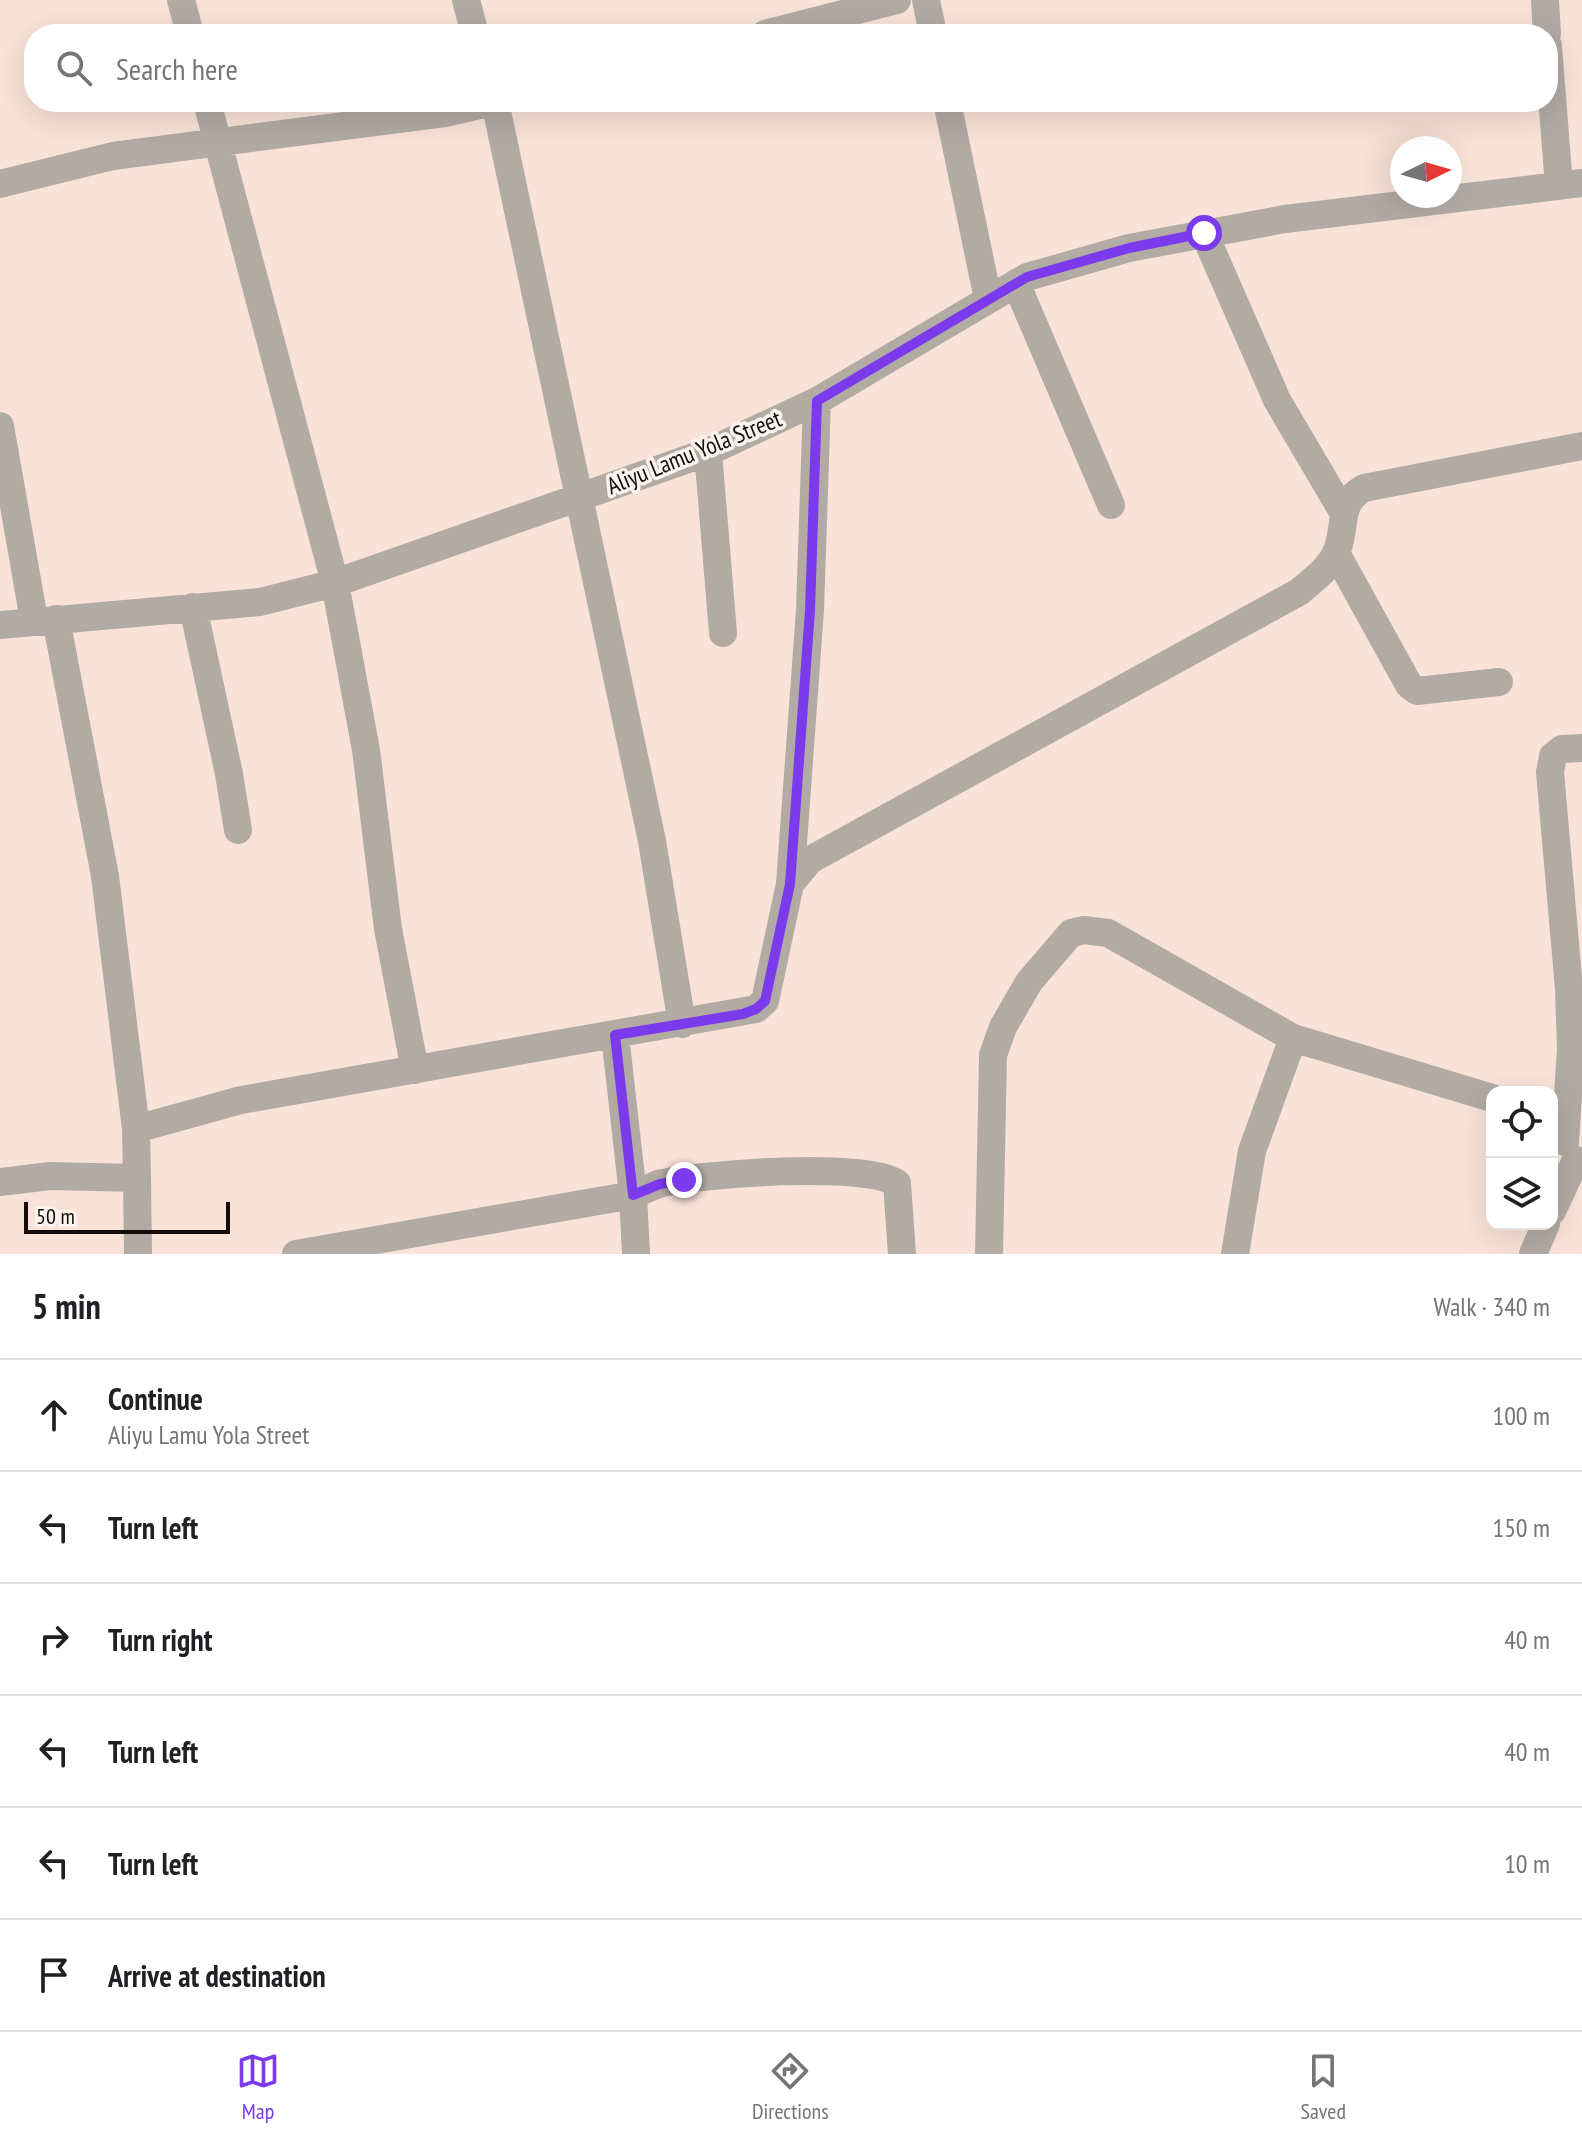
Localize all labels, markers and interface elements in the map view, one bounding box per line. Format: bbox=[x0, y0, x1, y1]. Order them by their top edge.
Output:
search box bbox=[24, 24, 1558, 112]
icon: search bbox=[52, 46, 96, 90]
text: Search here bbox=[116, 49, 238, 88]
north arrow bbox=[1390, 136, 1462, 208]
route start bbox=[1186, 215, 1222, 251]
street label: Aliyu Lamu Yola Street bbox=[602, 403, 786, 501]
map controls bbox=[1486, 1086, 1558, 1230]
button: locate bbox=[1486, 1086, 1558, 1158]
button: layers bbox=[1486, 1158, 1558, 1230]
route end bbox=[666, 1162, 702, 1198]
scale bar bbox=[24, 1198, 230, 1234]
text: 50 m bbox=[36, 1202, 75, 1230]
text: 5 min bbox=[32, 1284, 101, 1328]
text: Walk · 340 m bbox=[1433, 1290, 1550, 1323]
text: Continue bbox=[108, 1379, 203, 1418]
icon: ahead bbox=[32, 1393, 76, 1437]
text: 100 m bbox=[1492, 1399, 1550, 1432]
text: Aliyu Lamu Yola Street bbox=[108, 1418, 309, 1451]
icon: left bbox=[32, 1505, 76, 1549]
text: Turn left bbox=[108, 1508, 198, 1547]
text: 150 m bbox=[1492, 1511, 1550, 1544]
icon: right bbox=[32, 1617, 76, 1661]
text: Turn right bbox=[108, 1620, 212, 1659]
text: 40 m bbox=[1504, 1623, 1550, 1656]
icon: left bbox=[32, 1729, 76, 1773]
text: Turn left bbox=[108, 1732, 198, 1771]
text: 40 m bbox=[1504, 1735, 1550, 1768]
icon: left bbox=[32, 1841, 76, 1885]
text: Turn left bbox=[108, 1844, 198, 1883]
text: 10 m bbox=[1504, 1847, 1550, 1880]
icon: arrive bbox=[32, 1953, 76, 1997]
text: Arrive at destination bbox=[108, 1956, 326, 1995]
tab: Map bbox=[236, 2049, 280, 2125]
tab: Directions bbox=[752, 2049, 829, 2125]
tab: Saved bbox=[1301, 2049, 1346, 2125]

